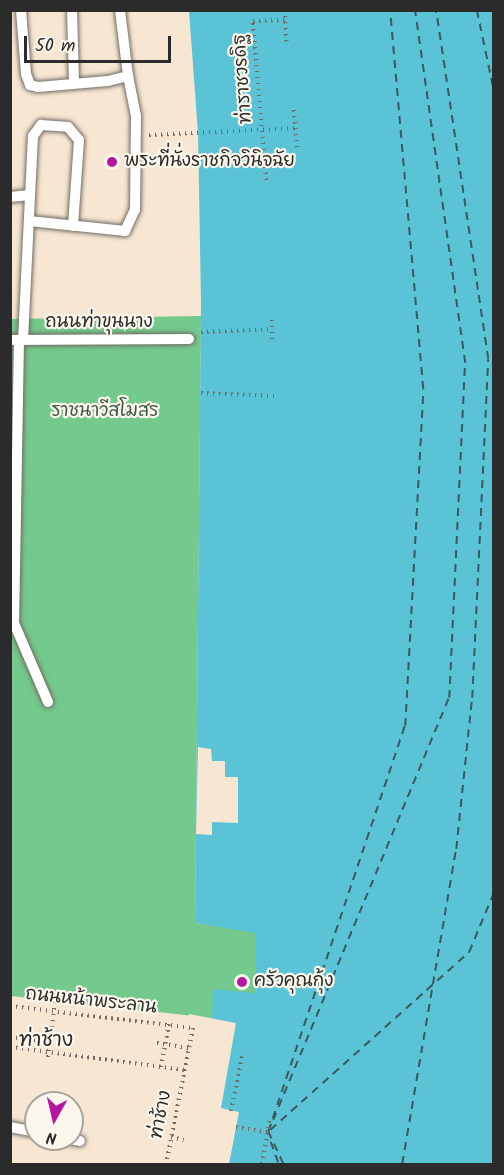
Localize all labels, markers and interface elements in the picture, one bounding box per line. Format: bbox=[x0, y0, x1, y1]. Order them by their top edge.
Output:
scale bar bbox=[27, 24, 174, 62]
text: 50 m bbox=[35, 32, 75, 61]
street label: ท่าราชวรดิฐ bbox=[230, 33, 258, 125]
place label: พระที่นั่งราชกิจวินิจฉัย bbox=[124, 151, 295, 173]
marker: พระที่นั่งราชกิจวินิจฉัย bbox=[105, 155, 119, 169]
street label: ถนนท่าขุนนาง bbox=[45, 312, 153, 334]
park label: ราชนาวีสโมสร bbox=[51, 401, 159, 423]
place label: ครัวคุณกุ้ง bbox=[254, 971, 333, 993]
marker: ครัวคุณกุ้ง bbox=[235, 975, 249, 989]
street label: ถนนหน้าพระลาน bbox=[24, 984, 158, 1020]
district label: ท่าช้าง bbox=[19, 1029, 73, 1053]
street label: ท่าช้าง bbox=[147, 1089, 177, 1141]
north arrow bbox=[24, 1091, 84, 1151]
text: N bbox=[45, 1124, 58, 1150]

